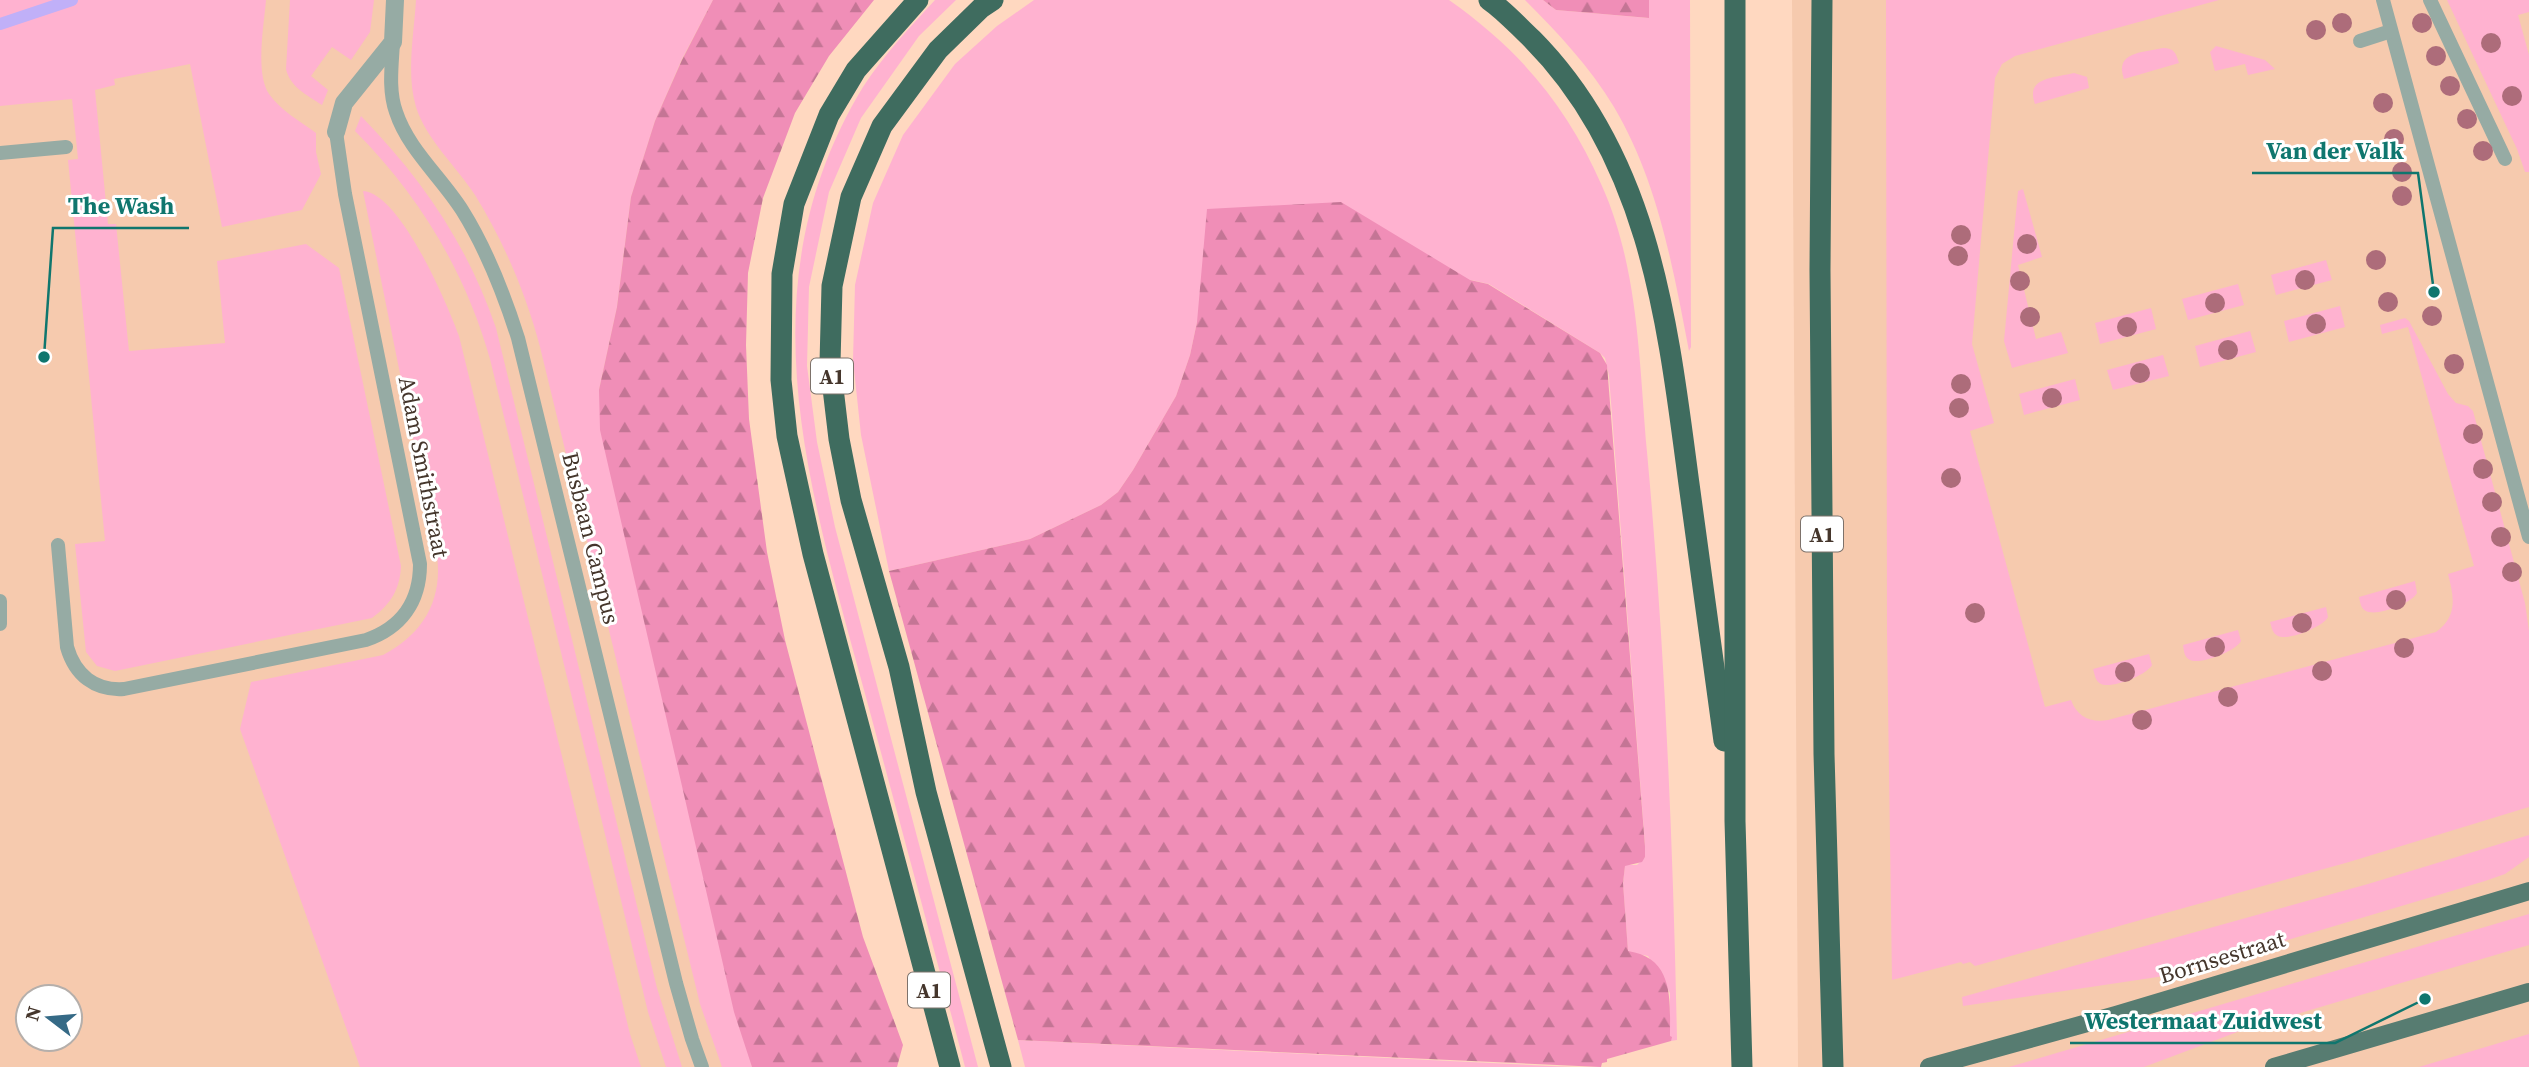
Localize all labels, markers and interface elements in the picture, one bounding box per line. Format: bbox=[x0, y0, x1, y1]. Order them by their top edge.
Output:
callout: Van der Valk bbox=[2252, 128, 2418, 173]
text: Van der Valk bbox=[2266, 134, 2405, 167]
callout: The Wash bbox=[53, 183, 189, 228]
text: The Wash bbox=[68, 189, 175, 222]
road number: A1 bbox=[811, 358, 853, 394]
street label: Adam Smithstraat bbox=[391, 374, 457, 561]
street label: Busbaan Campus bbox=[554, 449, 628, 627]
road number: A1 bbox=[1801, 516, 1843, 552]
street label: Bornsestraat bbox=[2155, 922, 2289, 991]
road number: A1 bbox=[908, 972, 950, 1007]
north arrow bbox=[14, 983, 84, 1053]
callout: Westermaat Zuidwest bbox=[2070, 998, 2335, 1043]
text: N bbox=[18, 1003, 47, 1024]
text: Westermaat Zuidwest bbox=[2084, 1004, 2322, 1037]

